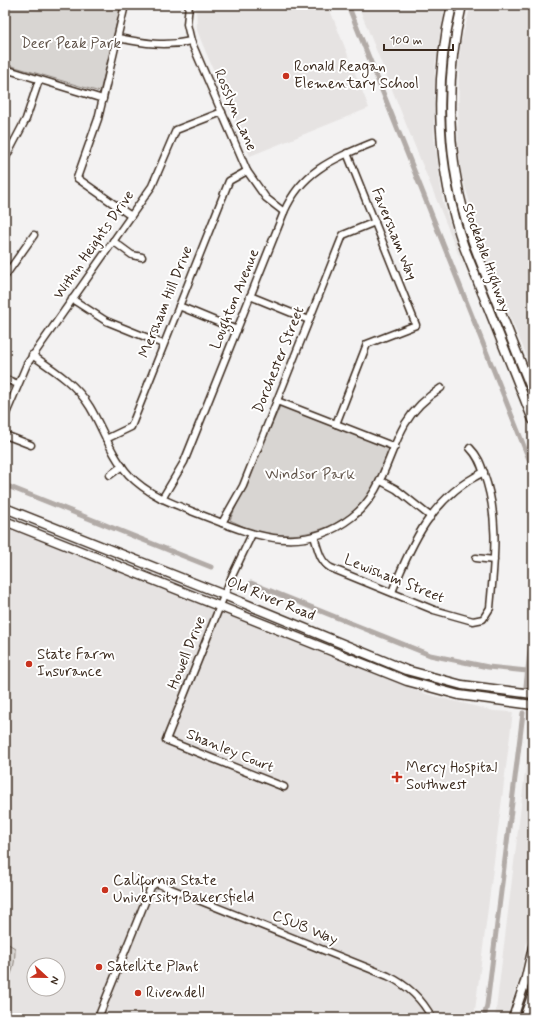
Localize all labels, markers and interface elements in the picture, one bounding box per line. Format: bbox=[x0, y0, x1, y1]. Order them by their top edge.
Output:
scale bar bbox=[384, 26, 453, 52]
text: 100 m bbox=[390, 33, 422, 49]
park label: Deer Peak Park bbox=[21, 34, 121, 54]
place label: Ronald Reagan Elementary School bbox=[294, 57, 419, 94]
street label: Rosslyn Lane bbox=[209, 66, 261, 154]
marker: Ronald Reagan Elementary School bbox=[281, 71, 291, 81]
street label: Faversham Way bbox=[366, 185, 422, 283]
street label: Within Heights Drive bbox=[49, 186, 139, 303]
street label: Stockdale Highway bbox=[456, 201, 515, 316]
street label: Mersham Hill Drive bbox=[134, 243, 198, 361]
street label: Loughton Avenue bbox=[206, 246, 265, 353]
street label: Dorchester Street bbox=[248, 303, 310, 416]
park label: Windsor Park bbox=[265, 465, 355, 485]
street label: Lewisham Street bbox=[341, 550, 447, 608]
street label: Old River Road bbox=[224, 572, 318, 626]
street label: Howell Drive bbox=[163, 613, 211, 693]
place label: State Farm Insurance bbox=[37, 645, 115, 682]
marker: State Farm Insurance bbox=[24, 659, 34, 669]
street label: Shanley Court bbox=[183, 724, 277, 778]
place label: Mercy Hospital Southwest bbox=[406, 758, 497, 795]
marker: Mercy Hospital Southwest bbox=[391, 771, 403, 783]
place label: California State University Bakersfield bbox=[113, 871, 254, 908]
marker: California State University Bakersfield bbox=[100, 885, 110, 895]
street label: CSUB Way bbox=[269, 906, 341, 950]
north arrow bbox=[26, 957, 66, 997]
place label: Satellite Plant bbox=[107, 957, 199, 977]
marker: Satellite Plant bbox=[94, 962, 104, 972]
text: N bbox=[46, 974, 62, 986]
place label: Rivendell bbox=[146, 983, 205, 1003]
marker: Rivendell bbox=[133, 988, 143, 998]

